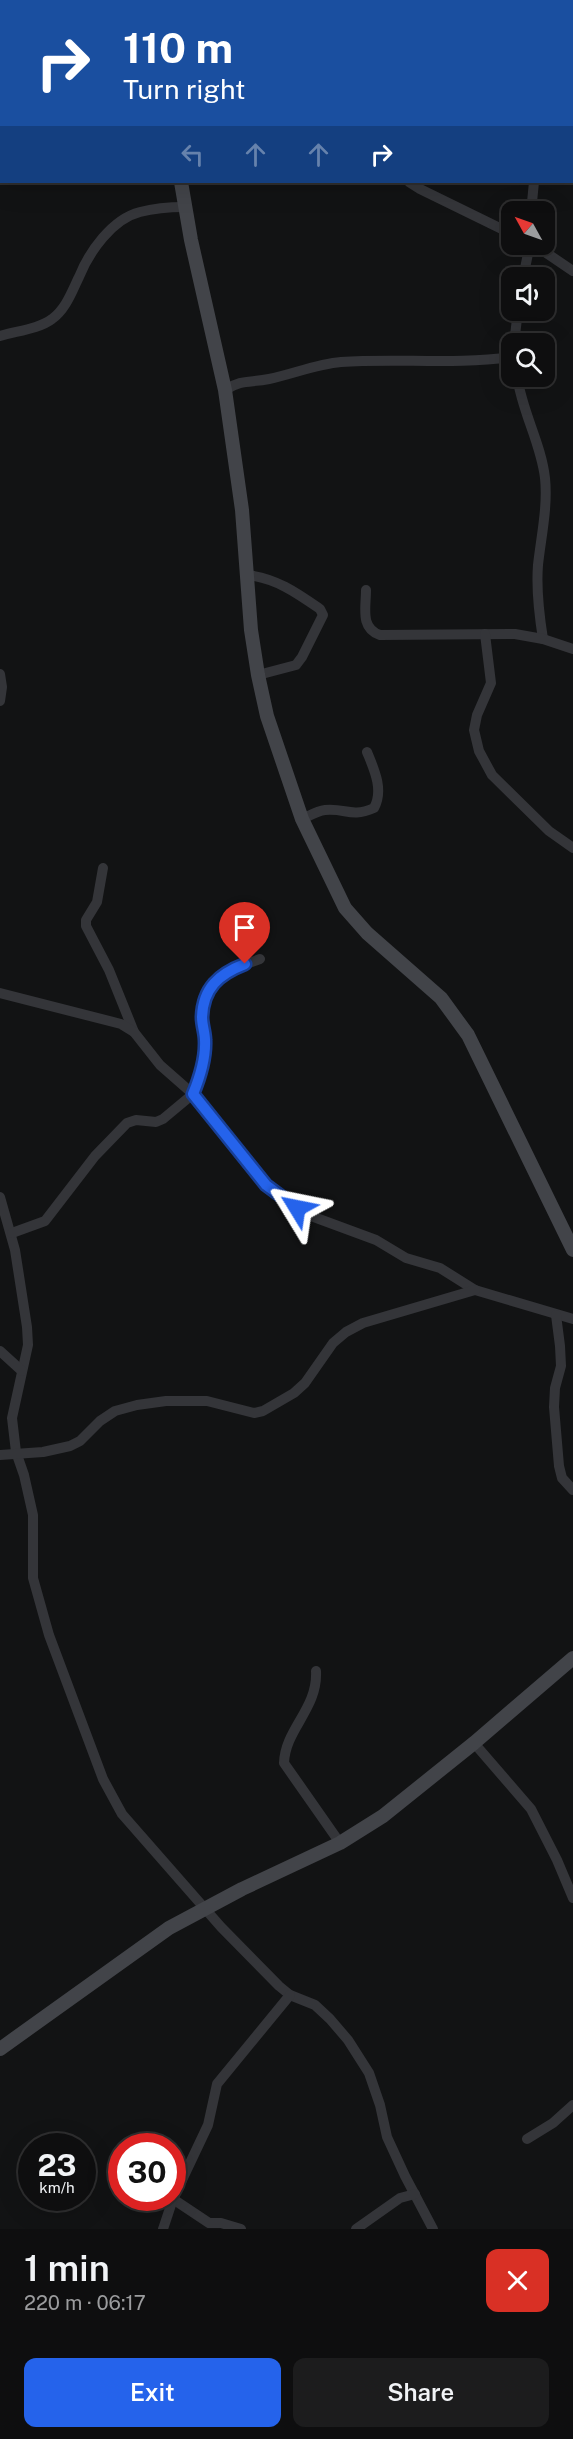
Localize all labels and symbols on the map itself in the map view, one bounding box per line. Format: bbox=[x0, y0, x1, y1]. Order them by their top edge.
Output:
north arrow bbox=[501, 201, 555, 255]
pin bbox=[219, 902, 270, 964]
position arrow bbox=[265, 1176, 329, 1240]
speed limit sign: 30 bbox=[108, 2133, 186, 2211]

